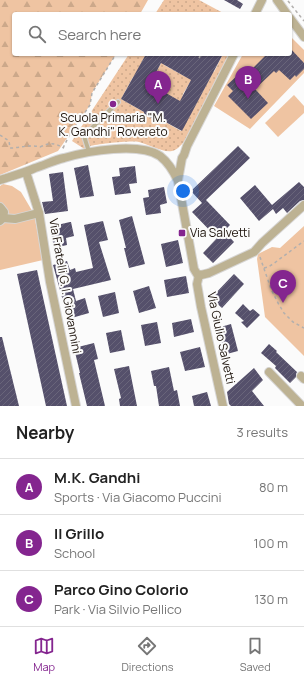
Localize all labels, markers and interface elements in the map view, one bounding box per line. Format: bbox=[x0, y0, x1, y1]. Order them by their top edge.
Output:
search box bbox=[12, 12, 292, 56]
icon: search bbox=[26, 23, 48, 45]
text: Search here bbox=[58, 24, 141, 45]
pin: B bbox=[235, 66, 261, 99]
pin: A bbox=[145, 71, 171, 104]
marker: Scuola Primaria "M. K. Gandhi" Rovereto bbox=[108, 99, 118, 109]
place label: Scuola Primaria "M. K. Gandhi" Rovereto bbox=[58, 109, 168, 140]
your location bbox=[173, 181, 193, 201]
street label: Via Fratelli G. I. Giovannini bbox=[45, 217, 86, 355]
place label: Via Salvetti bbox=[190, 224, 250, 241]
marker: Via Salvetti bbox=[177, 228, 187, 238]
pin: C bbox=[270, 270, 296, 303]
street label: Via Giulio Salvetti bbox=[203, 290, 240, 386]
text: Nearby bbox=[16, 421, 74, 444]
text: 3 results bbox=[236, 423, 288, 441]
text: M.K. Gandhi bbox=[54, 467, 140, 488]
text: A bbox=[25, 478, 33, 496]
text: 80 m bbox=[259, 478, 288, 496]
text: Sports · Via Giacomo Puccini bbox=[54, 488, 221, 506]
text: Il Grillo bbox=[54, 523, 104, 544]
text: B bbox=[25, 534, 33, 552]
text: 100 m bbox=[253, 534, 288, 552]
text: School bbox=[54, 544, 95, 562]
text: Parco Gino Colorio bbox=[54, 579, 189, 600]
text: C bbox=[24, 590, 34, 608]
text: 130 m bbox=[254, 590, 288, 608]
text: Park · Via Silvio Pellico bbox=[54, 600, 182, 618]
tab: Map bbox=[33, 635, 55, 674]
tab: Directions bbox=[121, 635, 174, 674]
tab: Saved bbox=[240, 635, 271, 674]

